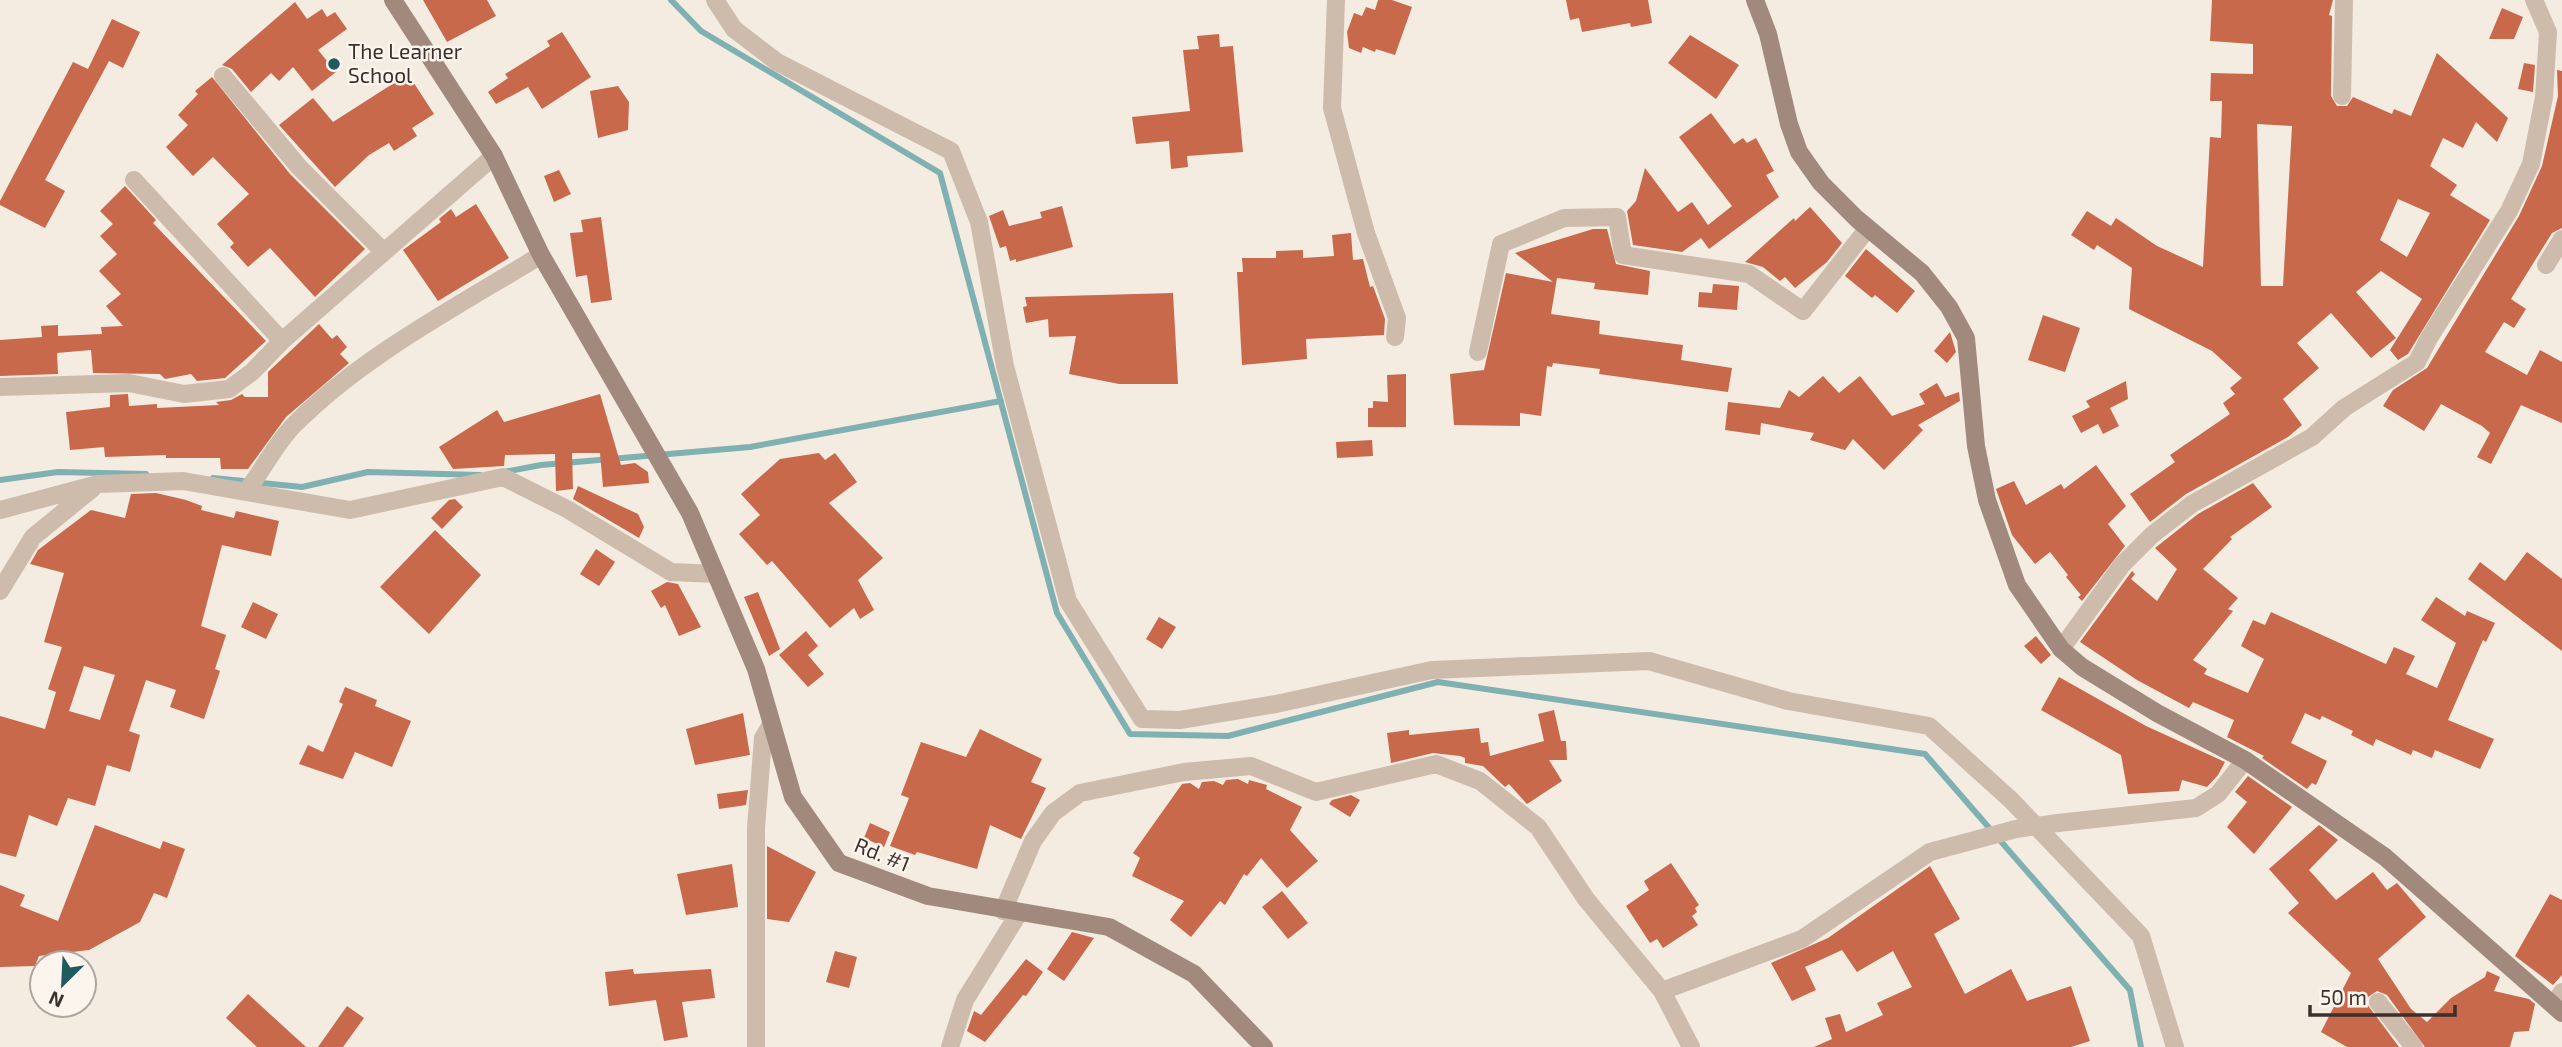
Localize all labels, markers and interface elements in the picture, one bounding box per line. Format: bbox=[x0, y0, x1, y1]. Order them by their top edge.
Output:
place label: The Learner School bbox=[348, 38, 463, 87]
marker: The Learner School bbox=[326, 56, 342, 72]
street label: Rd. #1 bbox=[851, 831, 914, 876]
north arrow bbox=[28, 949, 98, 1019]
scale bar bbox=[2310, 974, 2455, 1018]
text: 50 m bbox=[2320, 984, 2367, 1009]
text: N bbox=[45, 987, 67, 1013]

